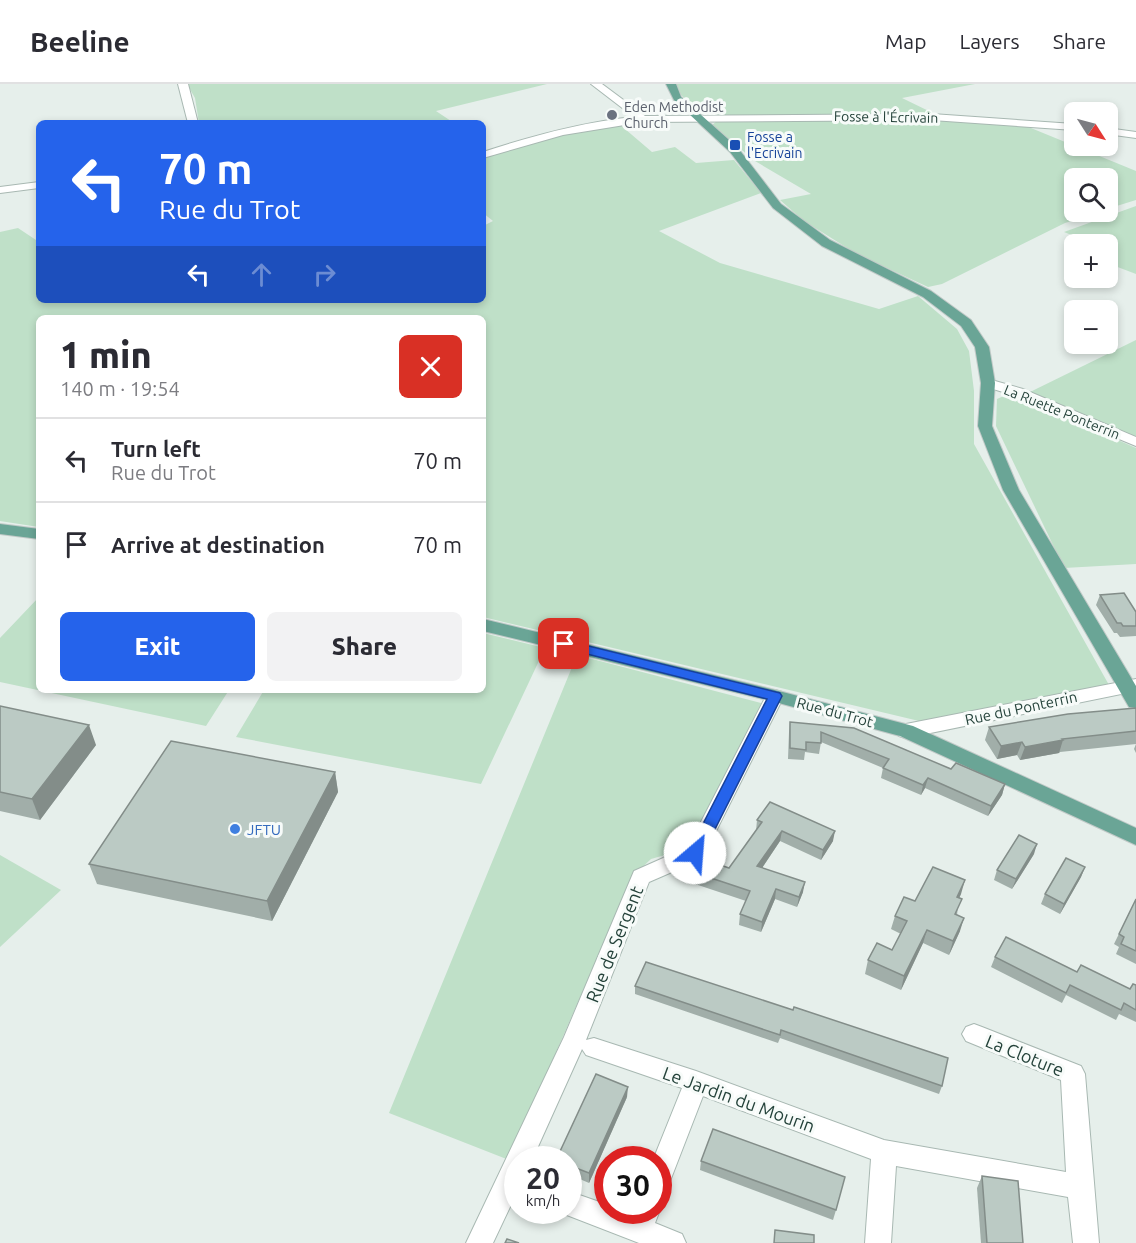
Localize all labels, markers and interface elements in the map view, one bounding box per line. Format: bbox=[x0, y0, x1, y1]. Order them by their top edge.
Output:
text: Beeline bbox=[30, 26, 130, 57]
text: Map bbox=[885, 29, 926, 53]
text: Layers bbox=[959, 29, 1020, 53]
text: Share bbox=[1053, 29, 1106, 53]
place label: Eden Methodist Church bbox=[624, 99, 724, 131]
north arrow bbox=[1064, 102, 1118, 156]
map controls bbox=[1064, 102, 1118, 354]
street label: Fosse à l'Écrivain bbox=[834, 107, 938, 126]
marker: Eden Methodist Church bbox=[605, 108, 619, 122]
place label: Fosse a l'Ecrivain bbox=[747, 129, 802, 161]
marker: Fosse a l'Ecrivain bbox=[728, 138, 742, 152]
icon: left bbox=[60, 144, 138, 222]
text: 70 m bbox=[159, 145, 253, 192]
button: search bbox=[1064, 168, 1118, 222]
text: Rue du Trot bbox=[159, 194, 300, 224]
button: + bbox=[1064, 234, 1118, 288]
icon: left bbox=[182, 258, 215, 291]
icon: ahead bbox=[245, 258, 278, 291]
icon: right bbox=[308, 258, 341, 291]
button: − bbox=[1064, 300, 1118, 354]
text: 1 min bbox=[60, 334, 152, 375]
button: close bbox=[399, 335, 462, 398]
text: 140 m · 19:54 bbox=[60, 377, 180, 400]
street label: La Ruette Ponterrin bbox=[1002, 381, 1122, 443]
text: Turn left bbox=[111, 436, 201, 461]
icon: left bbox=[60, 444, 93, 477]
text: 70 m bbox=[413, 448, 462, 473]
text: Rue du Trot bbox=[111, 461, 216, 484]
icon: arrive bbox=[60, 528, 93, 561]
text: Arrive at destination bbox=[111, 532, 325, 557]
text: 70 m bbox=[413, 532, 462, 557]
button: Exit bbox=[60, 612, 255, 681]
button: Share bbox=[267, 612, 462, 681]
pin bbox=[538, 618, 589, 669]
icon: arrive bbox=[547, 627, 580, 660]
street label: Rue du Ponterrin bbox=[963, 688, 1079, 728]
street label: Rue du Trot bbox=[795, 694, 875, 730]
place label: JFTU bbox=[247, 821, 281, 838]
position arrow bbox=[663, 821, 727, 885]
marker: JFTU bbox=[228, 822, 242, 836]
street label: Rue de Sergent bbox=[582, 883, 646, 1005]
street label: La Cloture bbox=[983, 1030, 1067, 1080]
street label: Le Jardin du Mourin bbox=[660, 1062, 818, 1136]
speed limit sign: 30 bbox=[594, 1146, 672, 1224]
text: 20 bbox=[526, 1161, 560, 1195]
text: km/h bbox=[526, 1192, 560, 1209]

